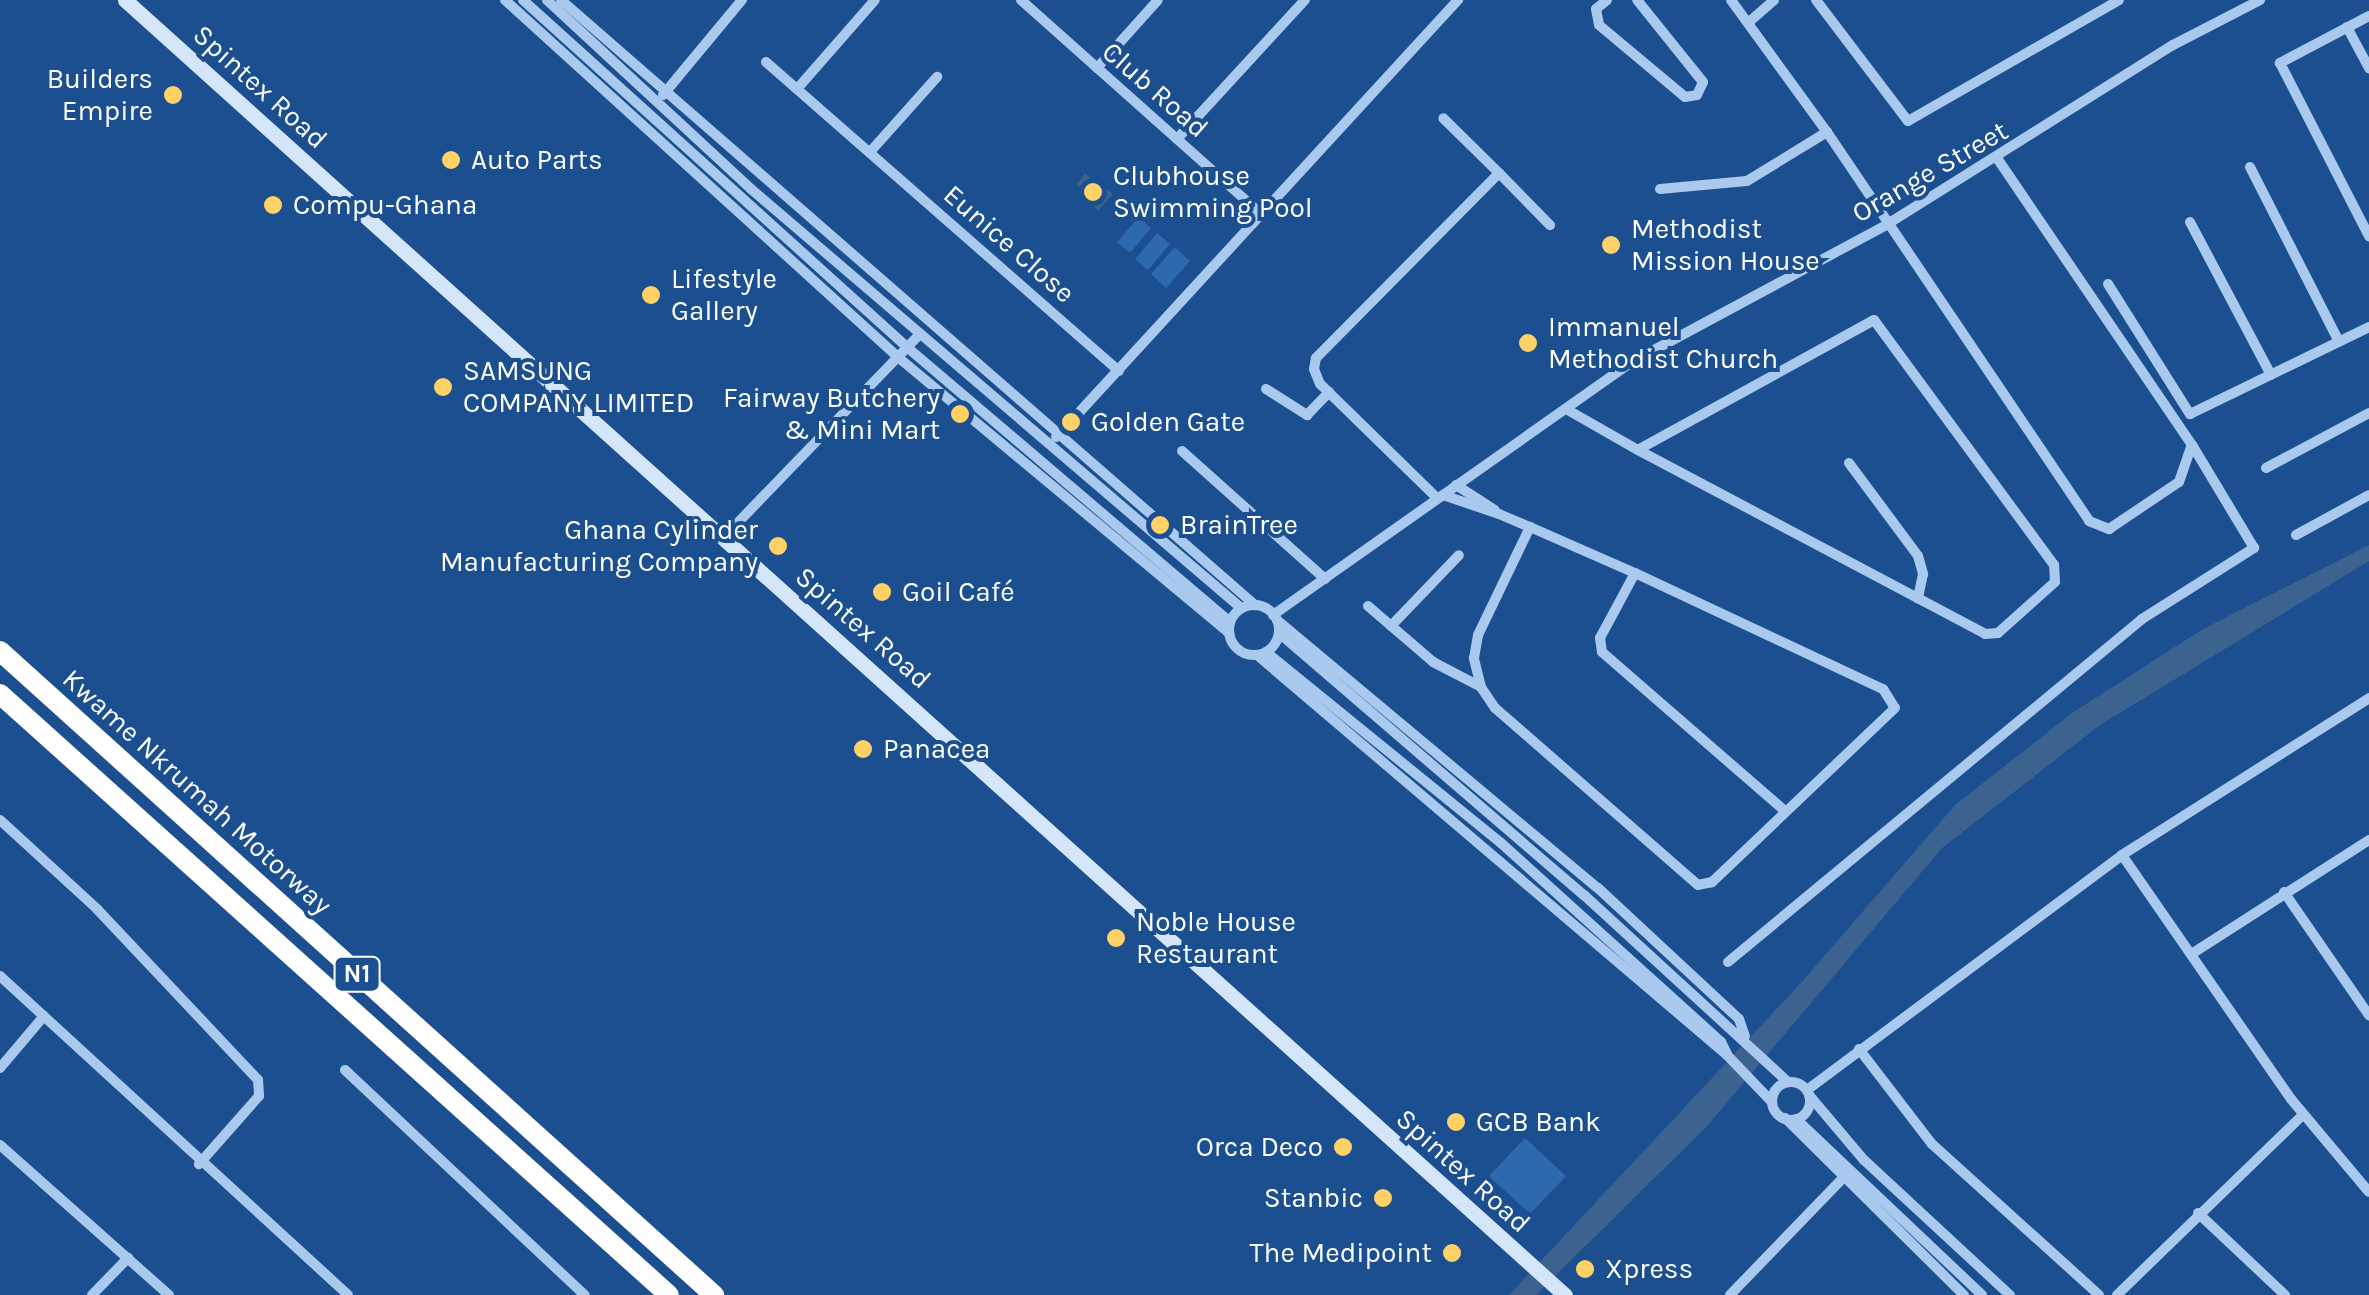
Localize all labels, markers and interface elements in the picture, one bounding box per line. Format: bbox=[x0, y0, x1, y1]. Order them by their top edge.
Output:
street label: Spintex Road bbox=[186, 18, 334, 156]
street label: Club Road bbox=[1095, 35, 1215, 145]
place label: Builders Empire bbox=[47, 62, 153, 128]
marker: Builders Empire bbox=[162, 84, 184, 106]
street label: Orange Street bbox=[1846, 114, 2014, 230]
place label: Auto Parts bbox=[471, 143, 603, 177]
marker: Auto Parts bbox=[440, 149, 462, 171]
place label: Clubhouse Swimming Pool bbox=[1113, 159, 1313, 225]
street label: Eunice Close bbox=[937, 178, 1081, 310]
marker: Clubhouse Swimming Pool bbox=[1082, 181, 1104, 203]
place label: Compu-Ghana bbox=[293, 188, 477, 222]
marker: Compu-Ghana bbox=[262, 194, 284, 216]
place label: Methodist Mission House bbox=[1631, 212, 1820, 278]
marker: Methodist Mission House bbox=[1600, 234, 1622, 256]
place label: Lifestyle Gallery bbox=[671, 262, 777, 328]
marker: Lifestyle Gallery bbox=[640, 284, 662, 306]
place label: Immanuel Methodist Church bbox=[1548, 310, 1778, 376]
marker: Immanuel Methodist Church bbox=[1517, 332, 1539, 354]
place label: SAMSUNG COMPANY LIMITED bbox=[463, 354, 694, 420]
marker: SAMSUNG COMPANY LIMITED bbox=[432, 376, 454, 398]
place label: Fairway Butchery & Mini Mart bbox=[723, 381, 940, 447]
marker: Fairway Butchery & Mini Mart bbox=[949, 403, 971, 425]
place label: Golden Gate bbox=[1091, 405, 1245, 439]
marker: Golden Gate bbox=[1060, 411, 1082, 433]
place label: BrainTree bbox=[1180, 508, 1298, 542]
place label: Ghana Cylinder Manufacturing Company bbox=[440, 513, 758, 579]
marker: BrainTree bbox=[1149, 514, 1171, 536]
marker: Ghana Cylinder Manufacturing Company bbox=[767, 535, 789, 557]
street label: Spintex Road bbox=[788, 560, 938, 696]
place label: Goil Café bbox=[902, 575, 1015, 609]
marker: Goil Café bbox=[871, 581, 893, 603]
street label: Kwame Nkrumah Motorway bbox=[55, 662, 339, 922]
place label: Panacea bbox=[883, 732, 990, 766]
marker: Panacea bbox=[852, 738, 874, 760]
place label: Noble House Restaurant bbox=[1136, 905, 1296, 971]
marker: Noble House Restaurant bbox=[1105, 927, 1127, 949]
road number: N1 bbox=[332, 954, 382, 994]
street label: Spintex Road bbox=[1389, 1102, 1537, 1240]
place label: GCB Bank bbox=[1476, 1105, 1601, 1139]
marker: GCB Bank bbox=[1445, 1111, 1467, 1133]
place label: Orca Deco bbox=[1196, 1130, 1323, 1164]
marker: Orca Deco bbox=[1332, 1136, 1354, 1158]
place label: Stanbic bbox=[1264, 1181, 1363, 1215]
marker: Stanbic bbox=[1372, 1187, 1394, 1209]
place label: The Medipoint bbox=[1250, 1236, 1432, 1270]
marker: The Medipoint bbox=[1441, 1242, 1463, 1264]
place label: Xpress bbox=[1605, 1252, 1693, 1286]
marker: Xpress bbox=[1574, 1258, 1596, 1280]

